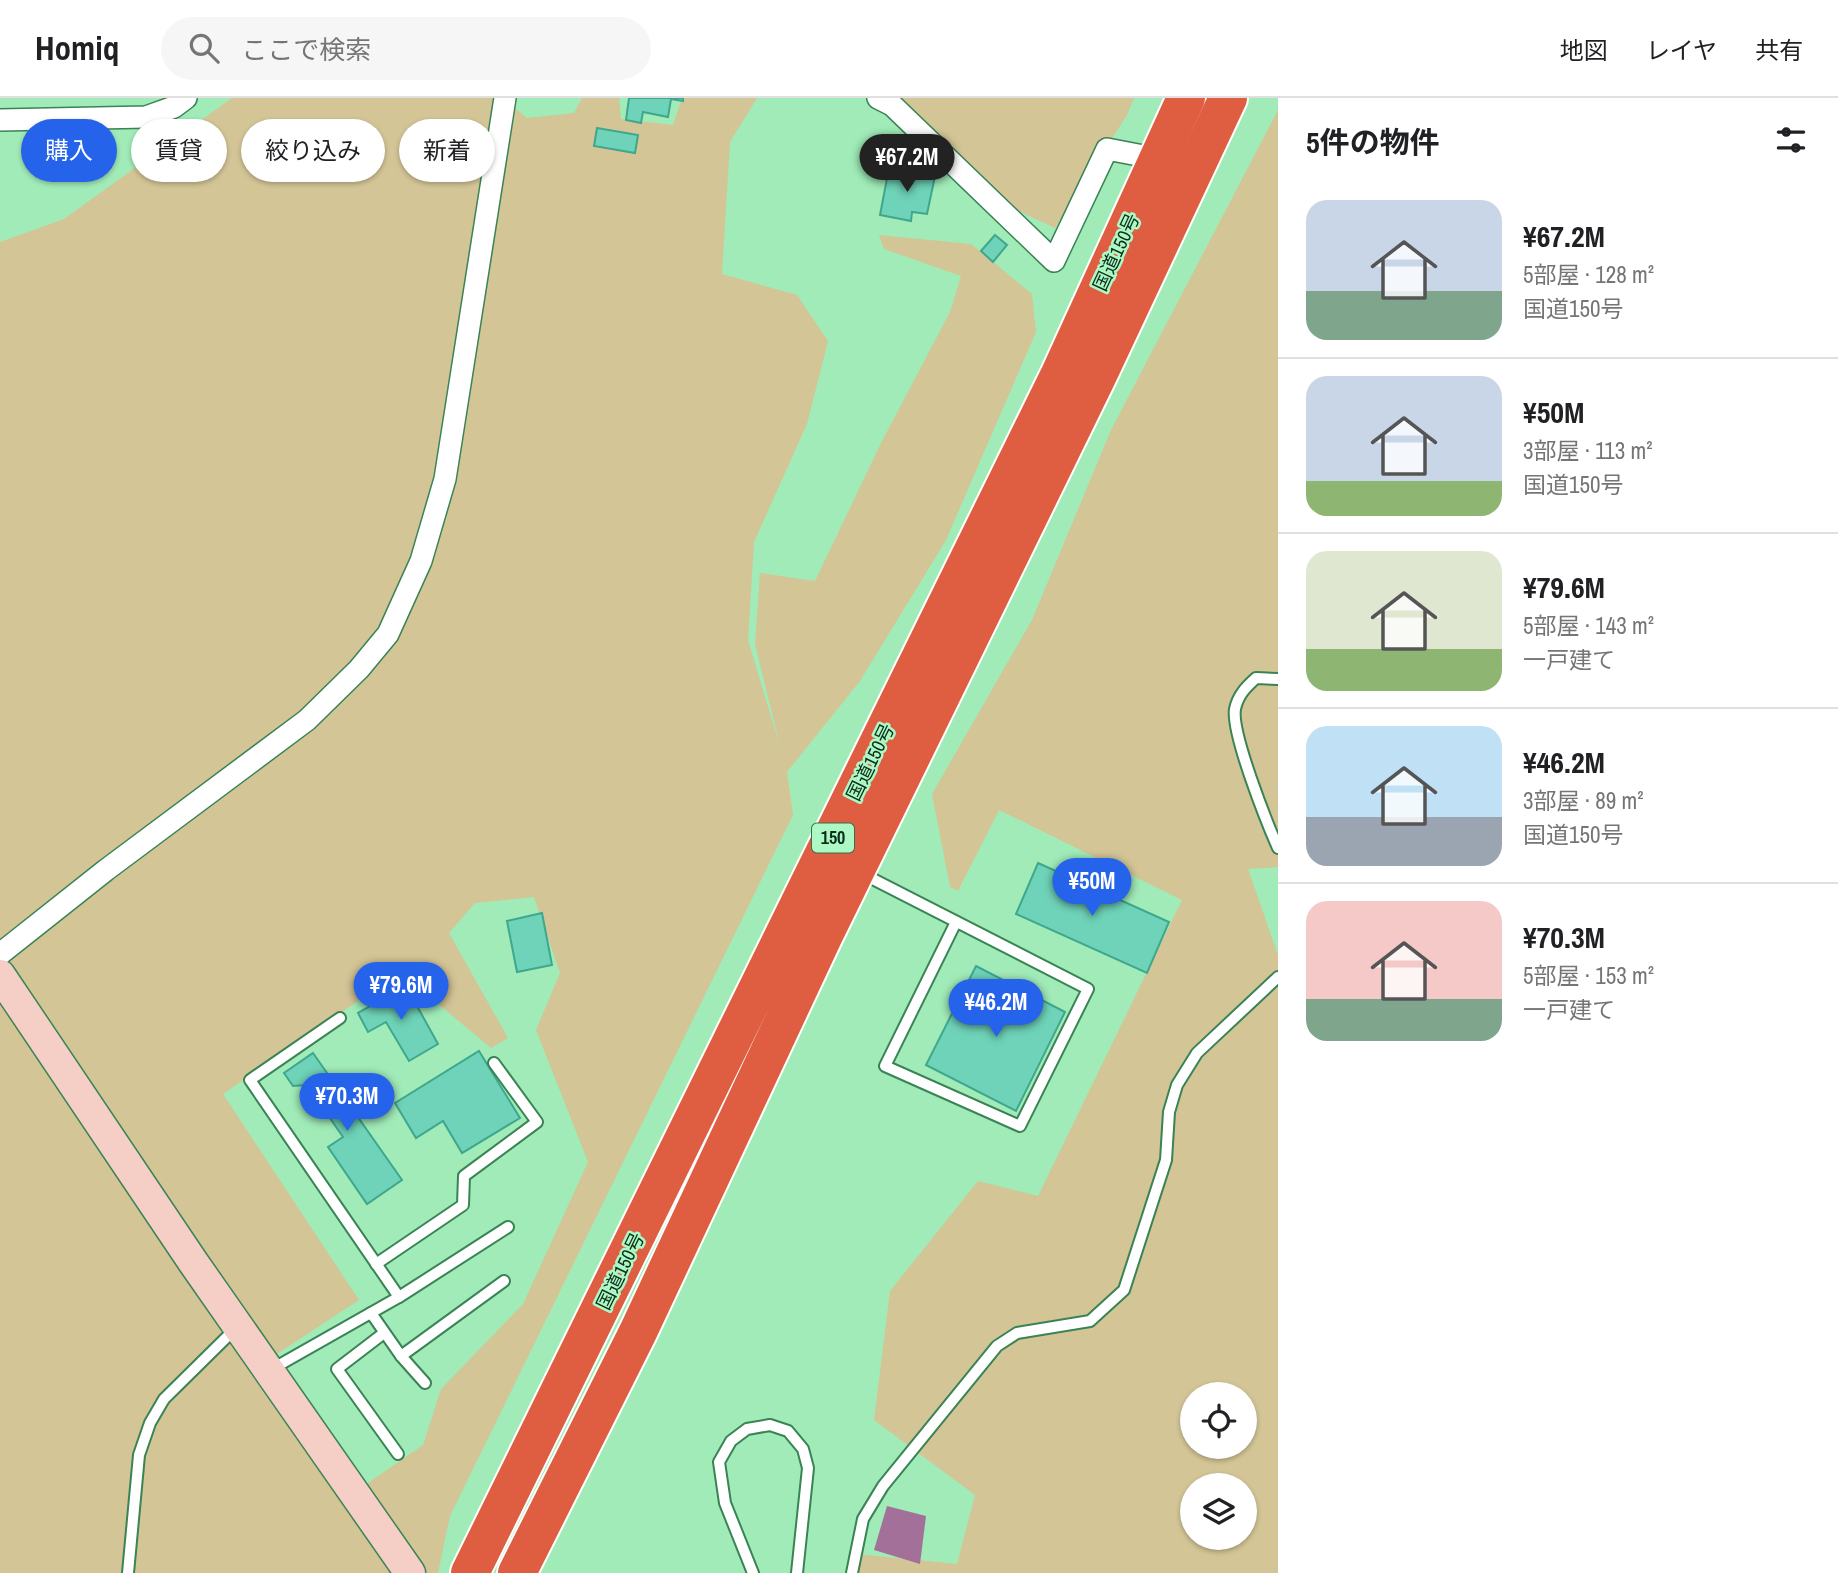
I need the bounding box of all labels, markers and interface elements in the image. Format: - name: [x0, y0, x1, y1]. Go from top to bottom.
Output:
- search box: [161, 17, 651, 80]
- text: Homiq: [35, 26, 119, 70]
- icon: search: [185, 29, 223, 67]
- text: ここで検索: [241, 32, 371, 67]
- text: 地図: [1560, 34, 1608, 66]
- text: レイヤ: [1646, 34, 1717, 66]
- text: 共有: [1755, 34, 1803, 66]
- chip: 購入: [21, 119, 117, 182]
- chip: 賃貸: [131, 119, 227, 182]
- chip: 絞り込み: [241, 119, 385, 182]
- chip: 新着: [399, 119, 495, 182]
- icon: filters: [1772, 121, 1810, 159]
- text: 5件の物件: [1306, 122, 1440, 162]
- pin: ¥67.2M: [850, 134, 964, 194]
- text: ¥67.2M: [876, 141, 938, 172]
- street label: 国道150号: [1087, 209, 1145, 295]
- text: ¥67.2M: [1523, 216, 1605, 256]
- icon: home: [1362, 228, 1446, 312]
- text: 5部屋 · 128 m²: [1523, 259, 1654, 290]
- text: 国道150号: [1523, 293, 1623, 324]
- text: ¥50M: [1523, 392, 1585, 432]
- icon: home: [1362, 404, 1446, 488]
- text: 3部屋 · 113 m²: [1523, 435, 1653, 466]
- text: 国道150号: [1523, 469, 1623, 500]
- text: ¥79.6M: [1523, 567, 1605, 607]
- icon: home: [1362, 579, 1446, 663]
- text: 5部屋 · 143 m²: [1523, 610, 1654, 641]
- text: 一戸建て: [1523, 644, 1615, 675]
- street label: 国道150号: [840, 719, 900, 805]
- text: ¥46.2M: [1523, 742, 1605, 782]
- icon: home: [1362, 754, 1446, 838]
- text: 3部屋 · 89 m²: [1523, 785, 1643, 816]
- text: 国道150号: [1523, 819, 1623, 850]
- road number: 150: [812, 824, 854, 852]
- pin: ¥50M: [1051, 858, 1133, 918]
- text: ¥50M: [1068, 865, 1116, 896]
- text: ¥70.3M: [1523, 917, 1605, 957]
- icon: home: [1362, 929, 1446, 1013]
- text: 5部屋 · 153 m²: [1523, 960, 1654, 991]
- pin: ¥79.6M: [344, 962, 458, 1022]
- text: ¥79.6M: [370, 969, 432, 1000]
- pin: ¥46.2M: [939, 979, 1053, 1039]
- text: ¥46.2M: [965, 986, 1027, 1017]
- text: 一戸建て: [1523, 994, 1615, 1025]
- pin: ¥70.3M: [290, 1074, 404, 1133]
- text: ¥70.3M: [316, 1080, 378, 1111]
- street label: 国道150号: [590, 1228, 650, 1314]
- map controls: [1180, 1382, 1257, 1550]
- button: locate: [1180, 1382, 1257, 1459]
- button: layers: [1180, 1473, 1257, 1550]

